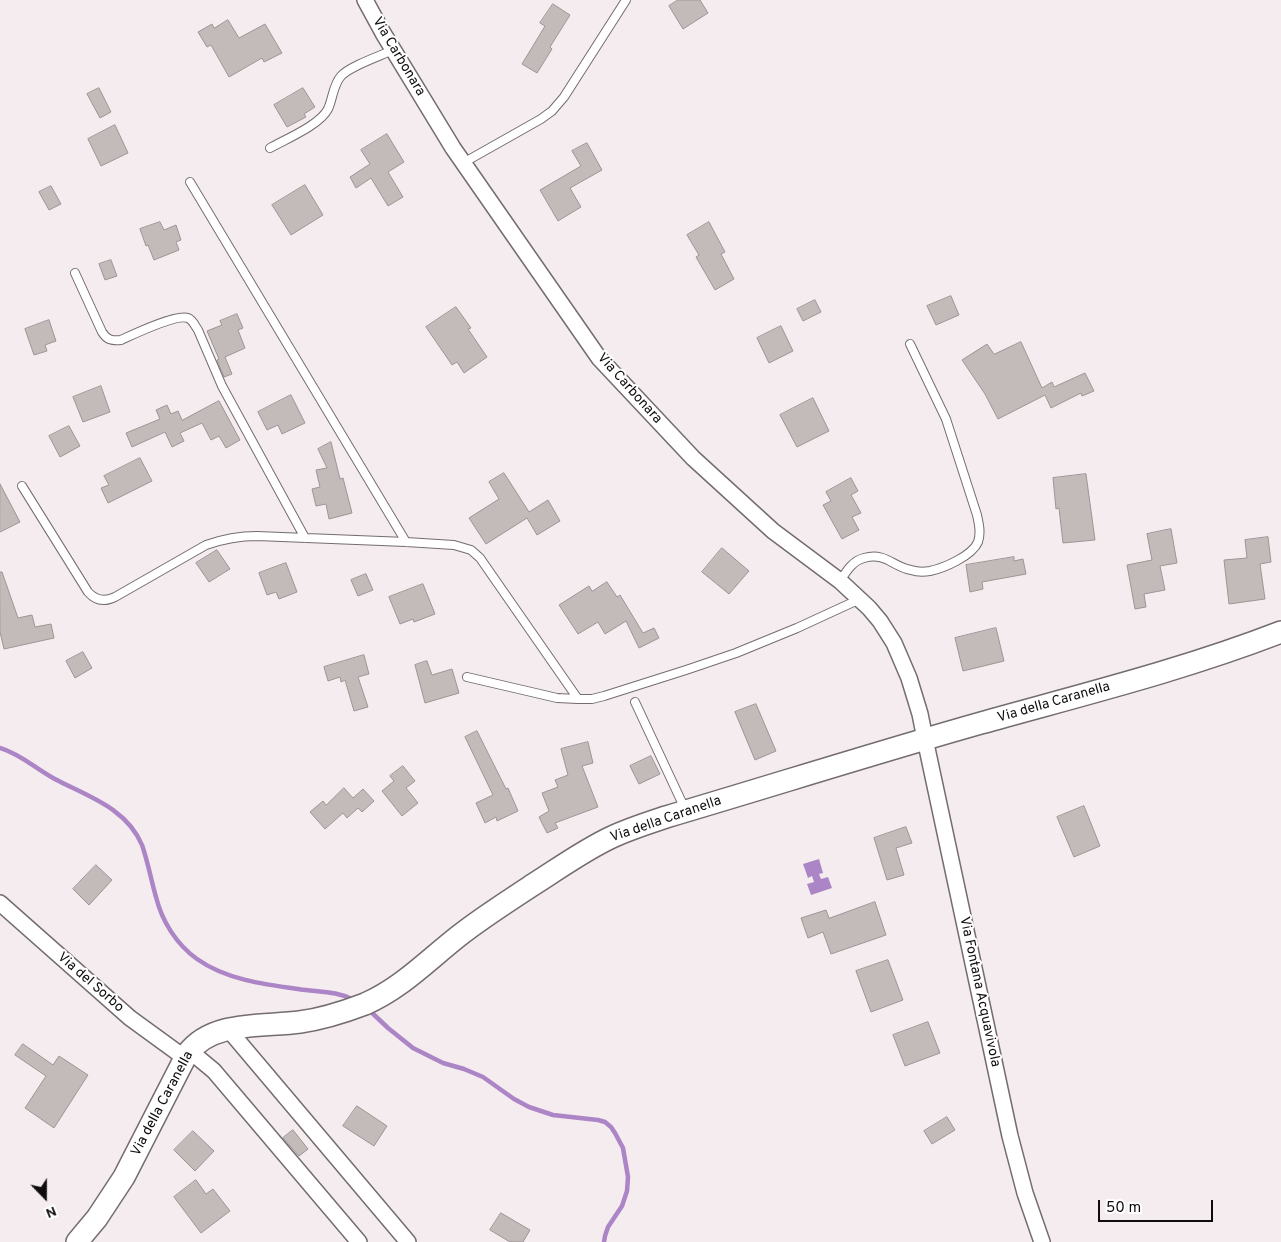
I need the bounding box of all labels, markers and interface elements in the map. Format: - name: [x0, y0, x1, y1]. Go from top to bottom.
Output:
- street label: Via Carbonara: [368, 14, 428, 100]
- street label: Via Carbonara: [593, 350, 665, 428]
- street label: Via della Caranella: [996, 679, 1112, 727]
- street label: Via della Caranella: [608, 793, 724, 847]
- street label: Via Fontana Acquavivola: [955, 915, 1003, 1069]
- street label: Via del Sorbo: [53, 949, 127, 1017]
- street label: Via della Caranella: [128, 1049, 198, 1159]
- north arrow: [20, 1172, 70, 1222]
- scale bar: [1101, 1190, 1216, 1222]
- text: 50 m: [1106, 1199, 1141, 1218]
- text: N: [43, 1202, 59, 1221]

